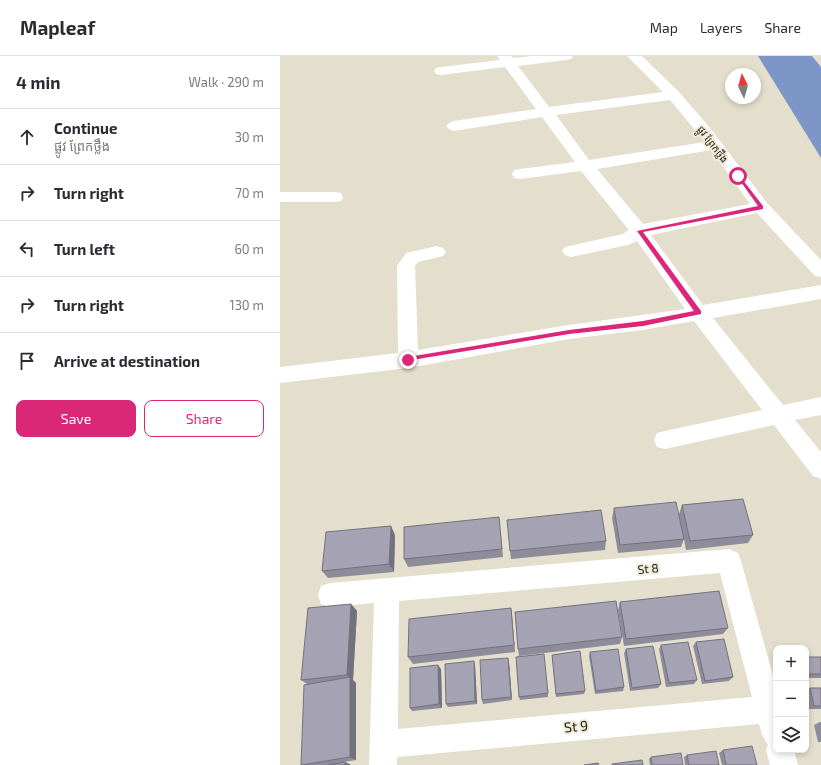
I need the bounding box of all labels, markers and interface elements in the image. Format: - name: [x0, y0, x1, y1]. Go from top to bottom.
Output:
- text: Mapleaf: [20, 16, 95, 39]
- text: Map: [650, 19, 678, 36]
- text: Layers: [700, 19, 742, 36]
- text: Share: [764, 19, 801, 36]
- north arrow: [725, 68, 761, 104]
- text: 4 min: [16, 72, 60, 92]
- text: Walk · 290 m: [189, 74, 264, 90]
- text: Continue: [54, 119, 117, 137]
- street label: ផ្លូវ ព្រែកថ្លឹង: [692, 123, 731, 167]
- icon: ahead: [16, 126, 38, 148]
- text: 30 m: [235, 129, 264, 145]
- text: ផ្លូវ ព្រែកថ្លឹង: [54, 138, 110, 154]
- route start: [729, 167, 747, 185]
- icon: right: [16, 182, 38, 204]
- text: Turn right: [54, 184, 124, 202]
- text: 70 m: [235, 185, 264, 201]
- icon: left: [16, 238, 38, 260]
- text: Turn left: [54, 240, 115, 258]
- text: 60 m: [234, 241, 264, 257]
- icon: right: [16, 294, 38, 316]
- text: Turn right: [54, 296, 124, 314]
- text: 130 m: [229, 297, 264, 313]
- icon: arrive: [16, 350, 38, 372]
- route end: [399, 351, 417, 369]
- text: Arrive at destination: [54, 352, 200, 370]
- button: Save: [16, 400, 136, 437]
- button: Share: [144, 400, 264, 437]
- street label: St 8: [637, 560, 659, 576]
- map controls: [773, 645, 809, 753]
- button: +: [773, 645, 809, 681]
- button: −: [773, 681, 809, 717]
- street label: St 9: [563, 716, 589, 736]
- button: layers: [773, 717, 809, 753]

